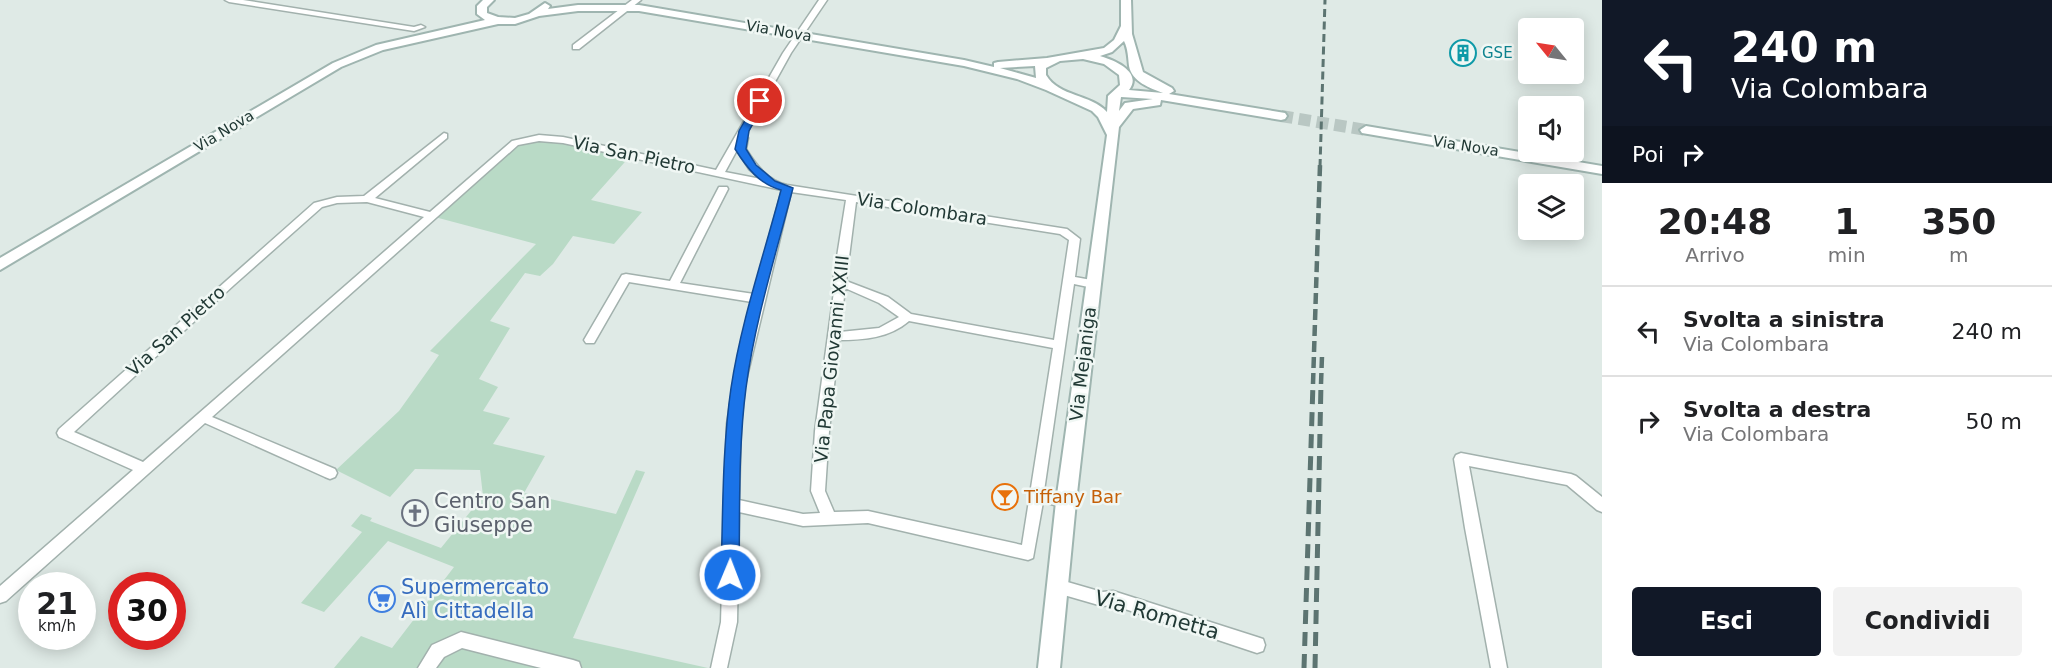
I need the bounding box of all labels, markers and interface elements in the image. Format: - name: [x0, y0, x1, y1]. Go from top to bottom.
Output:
- street label: Via Nova: [745, 16, 813, 46]
- north arrow: [1518, 18, 1584, 84]
- map controls: [1518, 18, 1584, 240]
- text: 240 m: [1731, 23, 1877, 72]
- icon: left: [1632, 24, 1710, 102]
- building icon: GSE: [1448, 38, 1478, 68]
- place label: GSE: [1482, 44, 1513, 62]
- text: Via Colombara: [1731, 73, 1929, 104]
- pin: [734, 75, 785, 126]
- icon: arrive: [743, 84, 776, 117]
- button: sound: [1518, 96, 1584, 162]
- street label: Via Nova: [191, 106, 257, 156]
- street label: Via San Pietro: [571, 131, 697, 178]
- street label: Via Nova: [1432, 132, 1500, 160]
- icon: right: [1676, 138, 1709, 171]
- text: Poi: [1632, 142, 1664, 167]
- button: layers: [1518, 174, 1584, 240]
- street label: Via Colombara: [855, 188, 989, 229]
- text: 20:48: [1658, 201, 1772, 242]
- text: 1: [1834, 201, 1859, 242]
- text: 350: [1921, 201, 1996, 242]
- text: Arrivo: [1685, 243, 1745, 267]
- text: min: [1828, 243, 1866, 267]
- text: m: [1949, 243, 1969, 267]
- street label: Via Papa Giovanni XXIII: [810, 254, 853, 464]
- street label: Via San Pietro: [122, 281, 229, 380]
- street label: Via Mejaniga: [1065, 306, 1100, 422]
- text: Svolta a sinistra: [1683, 307, 1885, 332]
- icon: left: [1632, 315, 1665, 348]
- text: 240 m: [1952, 319, 2022, 344]
- text: Via Colombara: [1683, 332, 1829, 356]
- text: Svolta a destra: [1683, 397, 1871, 422]
- icon: right: [1632, 405, 1665, 438]
- text: 50 m: [1966, 409, 2022, 434]
- text: Via Colombara: [1683, 422, 1829, 446]
- bar icon: Tiffany Bar: [990, 482, 1020, 512]
- place label: Tiffany Bar: [1023, 486, 1122, 507]
- place label: Centro San Giuseppe: [434, 489, 550, 537]
- church icon: Centro San Giuseppe: [400, 498, 430, 528]
- position arrow: [698, 543, 762, 607]
- speed limit sign: 30: [108, 572, 186, 650]
- place label: Supermercato Alì Cittadella: [401, 575, 549, 623]
- supermarket icon: Supermercato Alì Cittadella: [367, 584, 397, 614]
- text: 21: [36, 586, 78, 621]
- street label: Via Rometta: [1092, 586, 1222, 644]
- button: Esci: [1632, 587, 1821, 656]
- button: Condividi: [1833, 587, 2022, 656]
- text: km/h: [38, 617, 76, 635]

